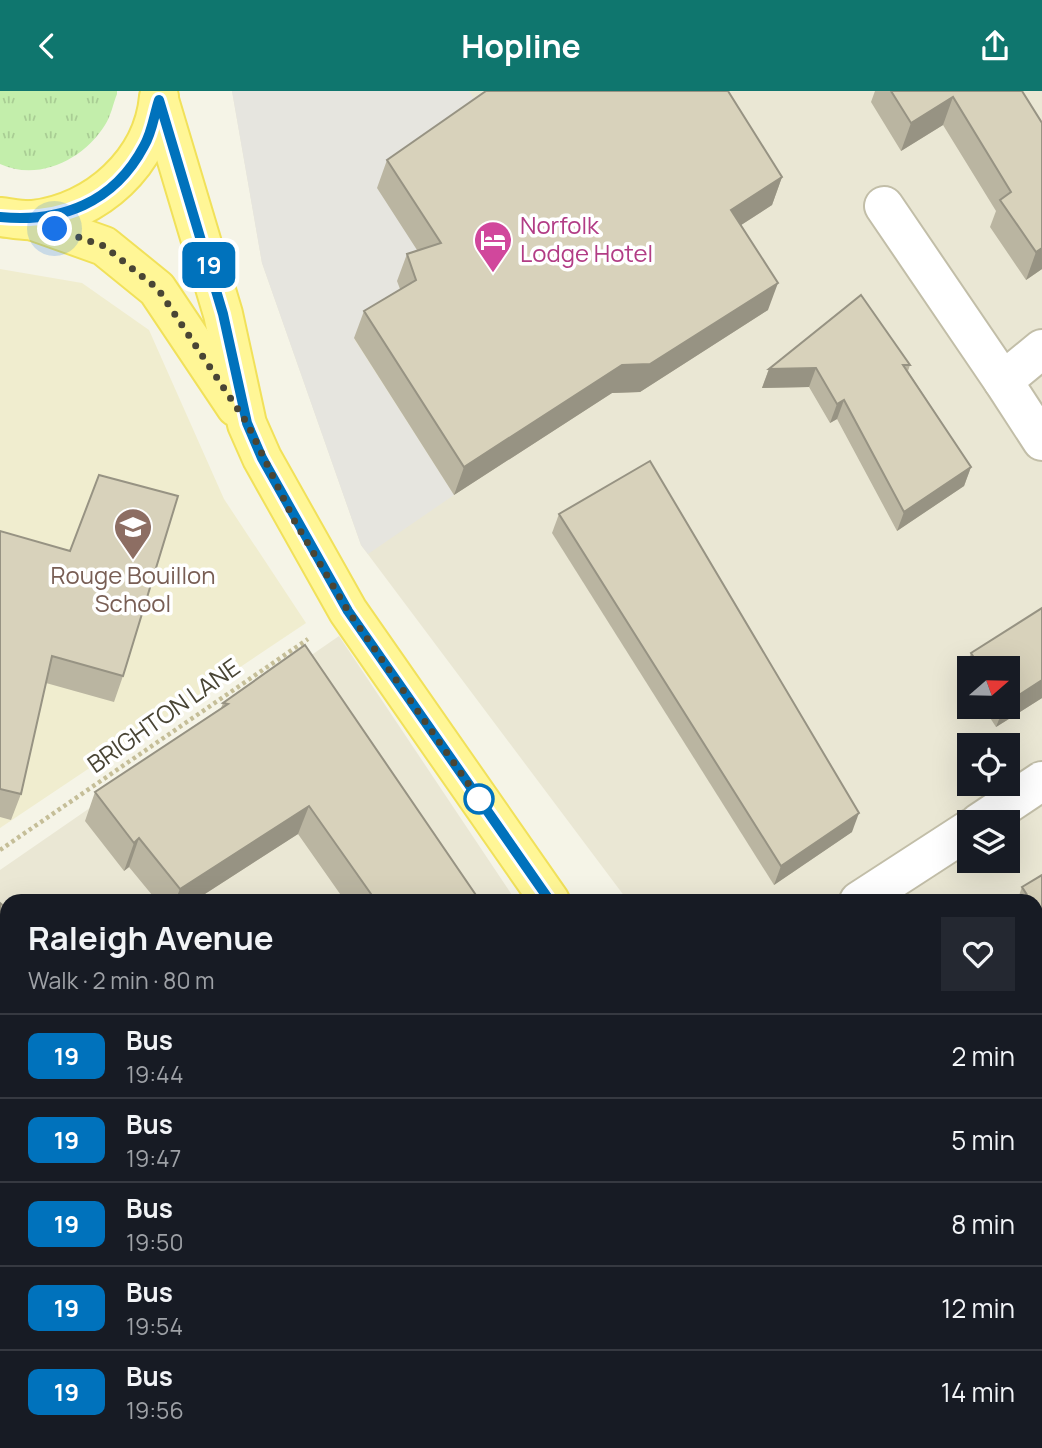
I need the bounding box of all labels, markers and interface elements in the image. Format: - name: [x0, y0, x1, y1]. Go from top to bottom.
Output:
- text: Hopline: [461, 24, 581, 68]
- icon: back: [28, 27, 66, 65]
- icon: share: [976, 27, 1014, 65]
- place label: Norfolk Lodge Hotel: [520, 208, 653, 269]
- your location: [37, 211, 72, 246]
- hotel icon: Norfolk Lodge Hotel: [472, 219, 514, 274]
- line badge: 19: [178, 242, 241, 288]
- text: 19: [196, 248, 222, 281]
- school or university icon: Rouge Bouillon School: [112, 506, 154, 561]
- place label: Rouge Bouillon School: [50, 558, 216, 619]
- street label: BRIGHTON LANE: [80, 650, 246, 780]
- north arrow: [957, 656, 1020, 719]
- map controls: [957, 656, 1020, 873]
- button: locate: [957, 733, 1020, 796]
- unlabelled marker: [464, 784, 494, 814]
- button: layers: [957, 810, 1020, 873]
- text: Raleigh Avenue: [28, 915, 274, 960]
- button: heart: [941, 917, 1015, 991]
- text: Walk · 2 min · 80 m: [28, 964, 215, 996]
- text: Bus: [126, 1022, 173, 1058]
- text: 2 min: [951, 1038, 1015, 1074]
- text: 19: [54, 1039, 79, 1072]
- text: 19:44: [126, 1058, 183, 1090]
- text: Bus: [126, 1106, 173, 1142]
- text: 5 min: [951, 1122, 1015, 1158]
- text: 19: [54, 1123, 79, 1156]
- text: 19:47: [126, 1142, 181, 1174]
- text: Bus: [126, 1190, 173, 1226]
- text: 8 min: [951, 1206, 1015, 1242]
- text: 19: [54, 1207, 79, 1240]
- text: 19:50: [126, 1226, 183, 1258]
- text: Bus: [126, 1274, 173, 1310]
- text: 12 min: [941, 1290, 1015, 1326]
- text: 19: [54, 1291, 79, 1324]
- text: 19:54: [126, 1310, 183, 1342]
- text: Bus: [126, 1358, 173, 1394]
- text: 14 min: [941, 1374, 1015, 1410]
- text: 19: [54, 1375, 79, 1408]
- text: 19:56: [126, 1394, 184, 1426]

